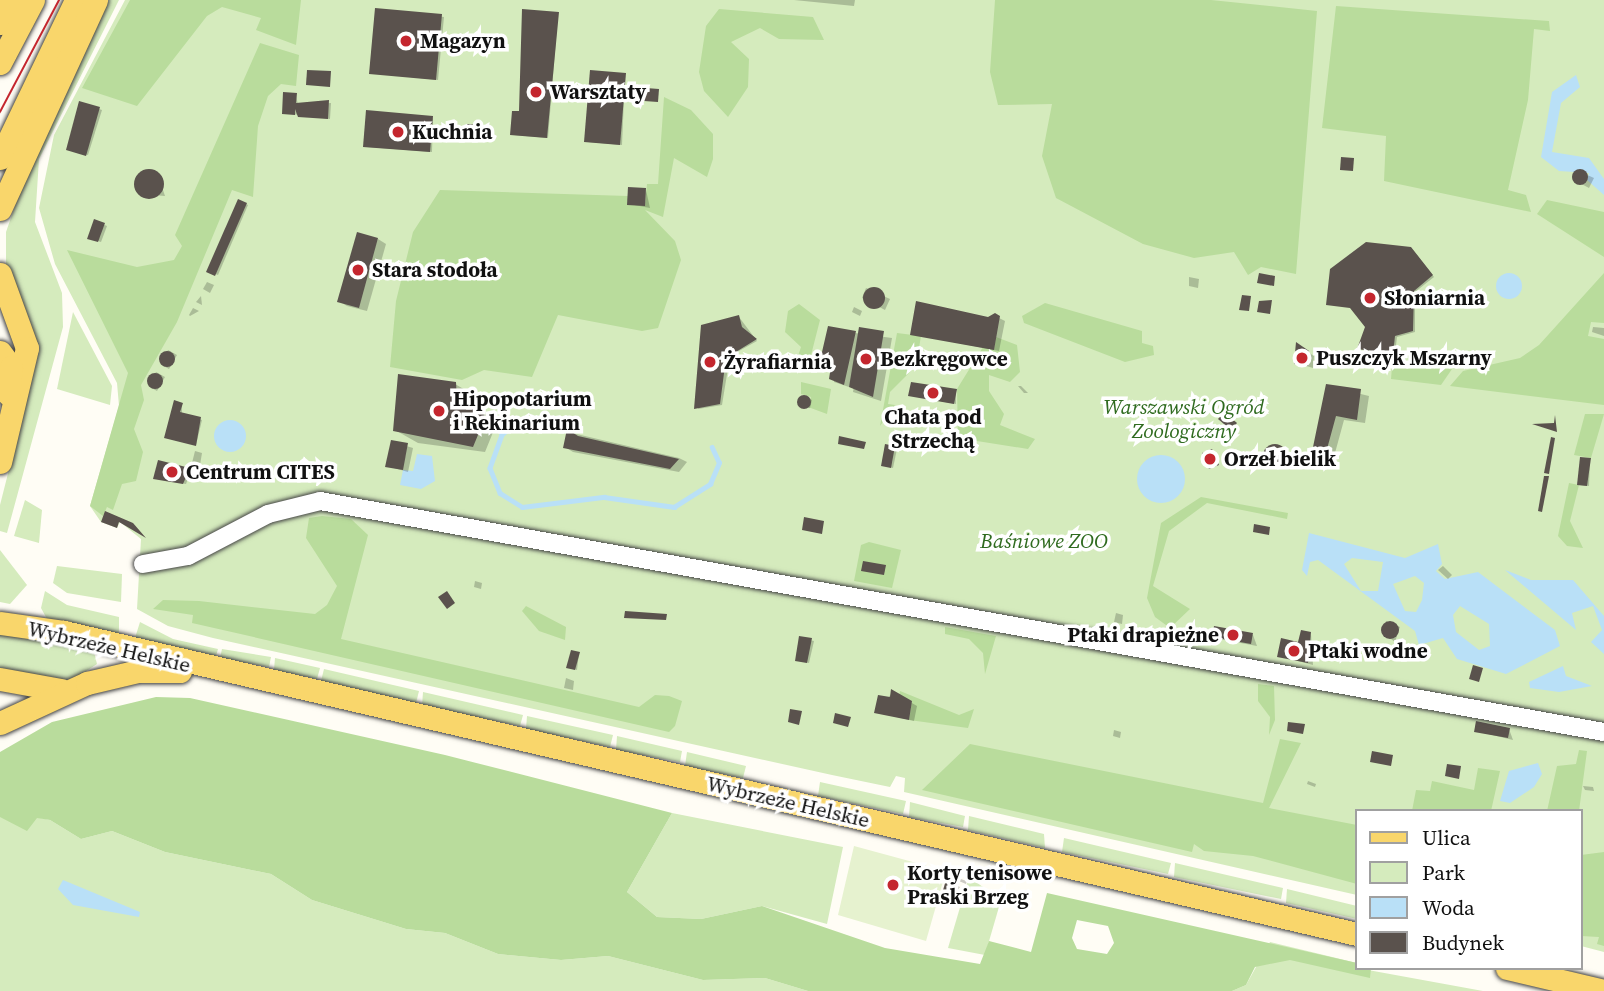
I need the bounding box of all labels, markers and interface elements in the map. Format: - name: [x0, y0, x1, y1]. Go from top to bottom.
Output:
- place label: Magazyn: [420, 28, 506, 54]
- marker: Magazyn: [398, 33, 414, 49]
- place label: Warsztaty: [550, 79, 646, 105]
- marker: Warsztaty: [528, 84, 544, 100]
- place label: Kuchnia: [412, 119, 493, 145]
- marker: Kuchnia: [390, 124, 406, 140]
- place label: Stara stodoła: [372, 257, 498, 283]
- marker: Stara stodoła: [350, 262, 366, 278]
- place label: Słoniarnia: [1384, 285, 1485, 311]
- marker: Słoniarnia: [1362, 290, 1378, 306]
- place label: Puszczyk Mszarny: [1316, 345, 1492, 371]
- place label: Bezkręgowce: [880, 346, 1008, 372]
- place label: Żyrafiarnia: [724, 349, 832, 375]
- marker: Puszczyk Mszarny: [1294, 350, 1310, 366]
- marker: Bezkręgowce: [858, 351, 874, 367]
- marker: Żyrafiarnia: [702, 354, 718, 370]
- marker: Chata pod Strzechą: [925, 385, 941, 401]
- place label: Hipopotarium i Rekinarium: [453, 386, 592, 436]
- park label: Warszawski Ogród Zoologiczny: [1104, 394, 1264, 444]
- marker: Hipopotarium i Rekinarium: [431, 403, 447, 419]
- place label: Chata pod Strzechą: [884, 404, 982, 454]
- place label: Orzeł bielik: [1224, 446, 1336, 472]
- marker: Orzeł bielik: [1202, 451, 1218, 467]
- place label: Centrum CITES: [186, 459, 335, 485]
- marker: Centrum CITES: [164, 464, 180, 480]
- park label: Baśniowe ZOO: [980, 528, 1108, 554]
- street label: Wybrzeże Helskie: [25, 616, 193, 678]
- place label: Ptaki drapieżne: [1067, 622, 1219, 648]
- marker: Ptaki drapieżne: [1225, 627, 1241, 643]
- place label: Ptaki wodne: [1308, 638, 1428, 664]
- marker: Ptaki wodne: [1286, 643, 1302, 659]
- street label: Wybrzeże Helskie: [704, 771, 872, 833]
- legend: [1356, 809, 1583, 970]
- text: Ulica: [1422, 823, 1471, 852]
- text: Park: [1422, 858, 1465, 887]
- place label: Korty tenisowe Praski Brzeg: [907, 860, 1052, 910]
- marker: Korty tenisowe Praski Brzeg: [885, 877, 901, 893]
- text: Woda: [1422, 893, 1475, 922]
- text: Budynek: [1422, 928, 1504, 957]

